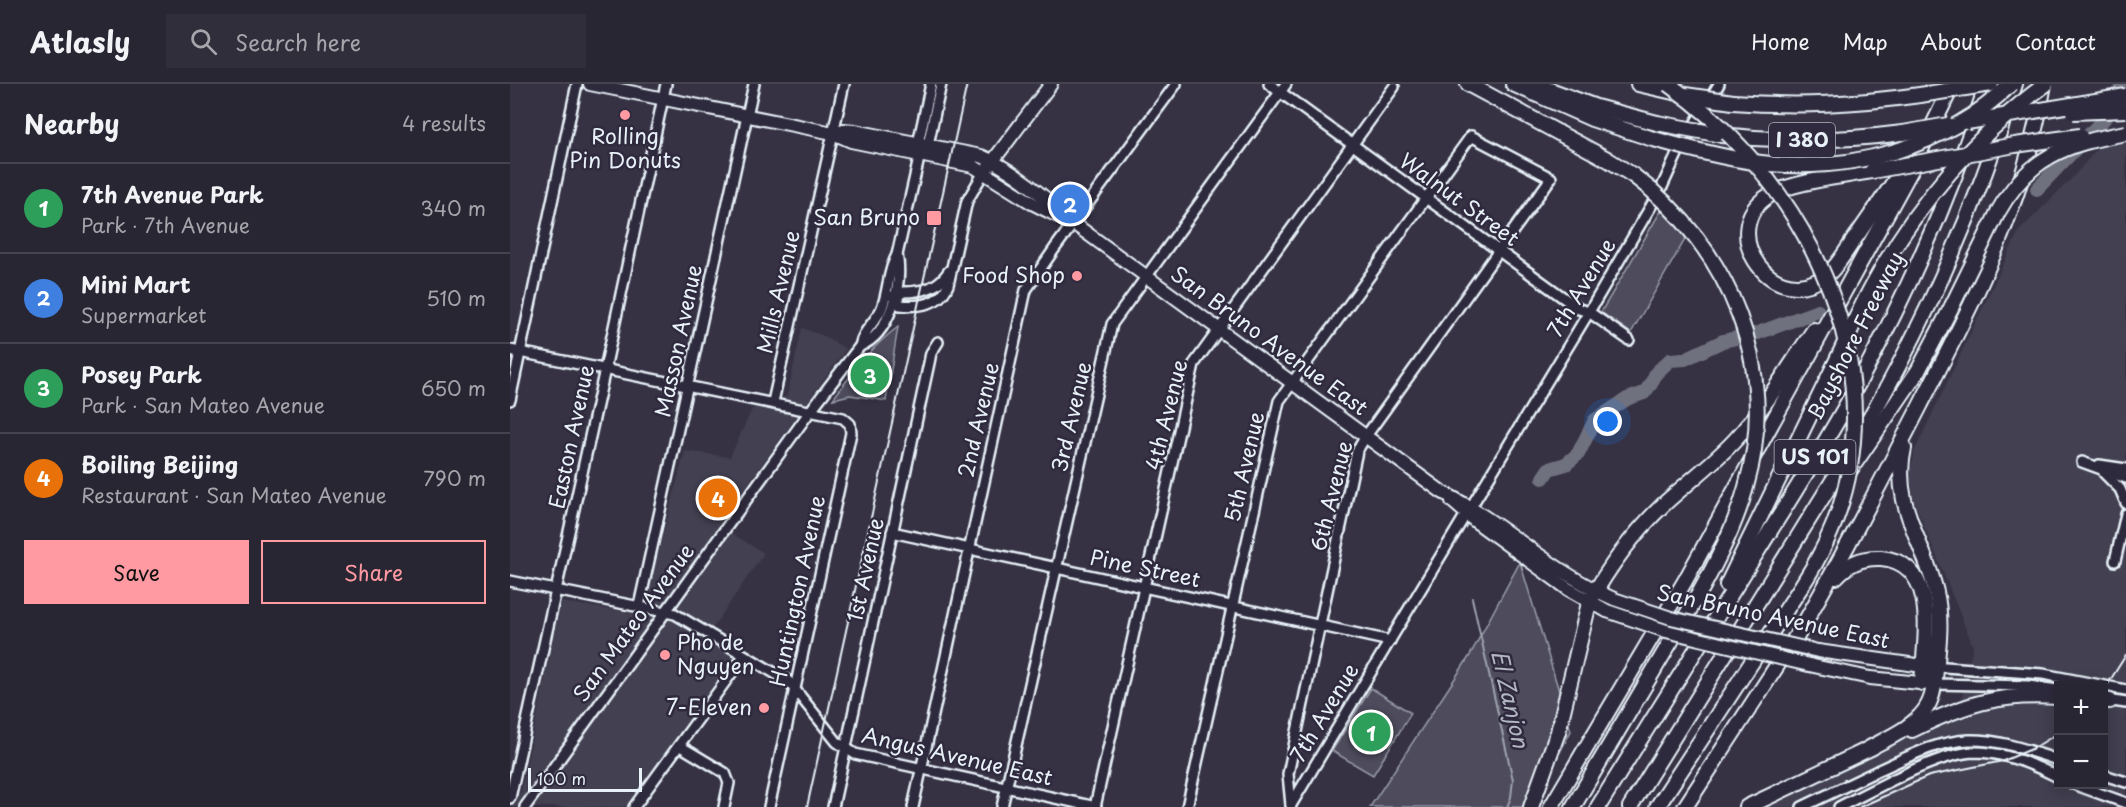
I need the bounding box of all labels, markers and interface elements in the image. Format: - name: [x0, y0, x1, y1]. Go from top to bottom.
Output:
- search box: [166, 14, 586, 68]
- text: Atlasly: [30, 20, 130, 63]
- icon: search: [187, 25, 220, 58]
- text: Search here: [235, 25, 361, 58]
- text: Home: [1751, 25, 1810, 57]
- text: Map: [1843, 25, 1888, 57]
- text: About: [1921, 25, 1982, 57]
- text: Contact: [2015, 25, 2096, 57]
- text: Nearby: [24, 104, 119, 143]
- text: 4 results: [402, 108, 486, 138]
- marker: Rolling Pin Donuts: [618, 108, 632, 122]
- place label: Rolling Pin Donuts: [569, 119, 681, 175]
- road number: I 380: [1769, 123, 1835, 157]
- street label: Walnut Street: [1393, 144, 1527, 253]
- text: 7th Avenue Park: [81, 177, 264, 210]
- pin: 2: [1050, 182, 1090, 226]
- text: 1: [39, 193, 48, 223]
- text: 340 m: [421, 193, 486, 223]
- place label: San Bruno: [813, 200, 920, 232]
- marker: San Bruno: [925, 209, 943, 227]
- text: Park · 7th Avenue: [81, 210, 250, 240]
- street label: Mills Avenue: [747, 227, 807, 356]
- street label: 7th Avenue: [1538, 231, 1623, 343]
- street label: Bayshore Freeway: [1798, 245, 1911, 425]
- street label: San Bruno Avenue East: [1165, 257, 1375, 422]
- place label: Food Shop: [962, 258, 1065, 290]
- street label: Masson Avenue: [645, 261, 709, 420]
- text: Mini Mart: [81, 267, 191, 300]
- marker: Food Shop: [1070, 269, 1084, 283]
- text: 2: [36, 283, 51, 313]
- text: 510 m: [426, 283, 486, 313]
- text: Supermarket: [81, 300, 207, 330]
- pin: 3: [850, 352, 890, 398]
- street label: 4th Avenue: [1136, 356, 1194, 473]
- text: Posey Park: [81, 357, 202, 390]
- street label: 3rd Avenue: [1042, 358, 1098, 475]
- street label: 2nd Avenue: [948, 359, 1006, 480]
- street label: Easton Avenue: [539, 362, 601, 512]
- text: 3: [37, 373, 50, 403]
- text: 650 m: [421, 373, 486, 403]
- text: Park · San Mateo Avenue: [81, 390, 325, 420]
- your location: [1593, 407, 1622, 436]
- street label: 5th Avenue: [1215, 408, 1271, 525]
- street label: 6th Avenue: [1301, 437, 1359, 554]
- road number: US 101: [1774, 440, 1856, 474]
- text: Boiling Beijing: [81, 447, 238, 480]
- text: 4: [37, 463, 50, 493]
- text: 790 m: [423, 463, 486, 493]
- pin: 4: [698, 476, 738, 520]
- text: Restaurant · San Mateo Avenue: [81, 480, 387, 510]
- street label: Huntington Avenue: [760, 492, 832, 689]
- street label: 1st Avenue: [837, 515, 891, 625]
- street label: San Mateo Avenue: [564, 536, 701, 708]
- button: Save: [24, 540, 249, 604]
- button: Share: [261, 540, 486, 604]
- street label: Pine Street: [1087, 540, 1204, 594]
- street label: San Bruno Avenue East: [1654, 575, 1893, 655]
- place label: Pho de Nguyen: [677, 625, 754, 681]
- water label: El Zanjon: [1484, 646, 1539, 753]
- marker: Pho de Nguyen: [658, 648, 672, 662]
- street label: 7th Avenue: [1281, 656, 1366, 768]
- map controls: [2054, 681, 2108, 789]
- button: +: [2054, 681, 2108, 735]
- place label: 7-Eleven: [666, 690, 752, 722]
- marker: 7-Eleven: [757, 701, 771, 715]
- pin: 1: [1352, 710, 1390, 754]
- street label: Angus Avenue East: [859, 718, 1056, 793]
- button: −: [2054, 735, 2108, 789]
- scale bar: [528, 765, 642, 792]
- text: 100 m: [537, 766, 586, 790]

